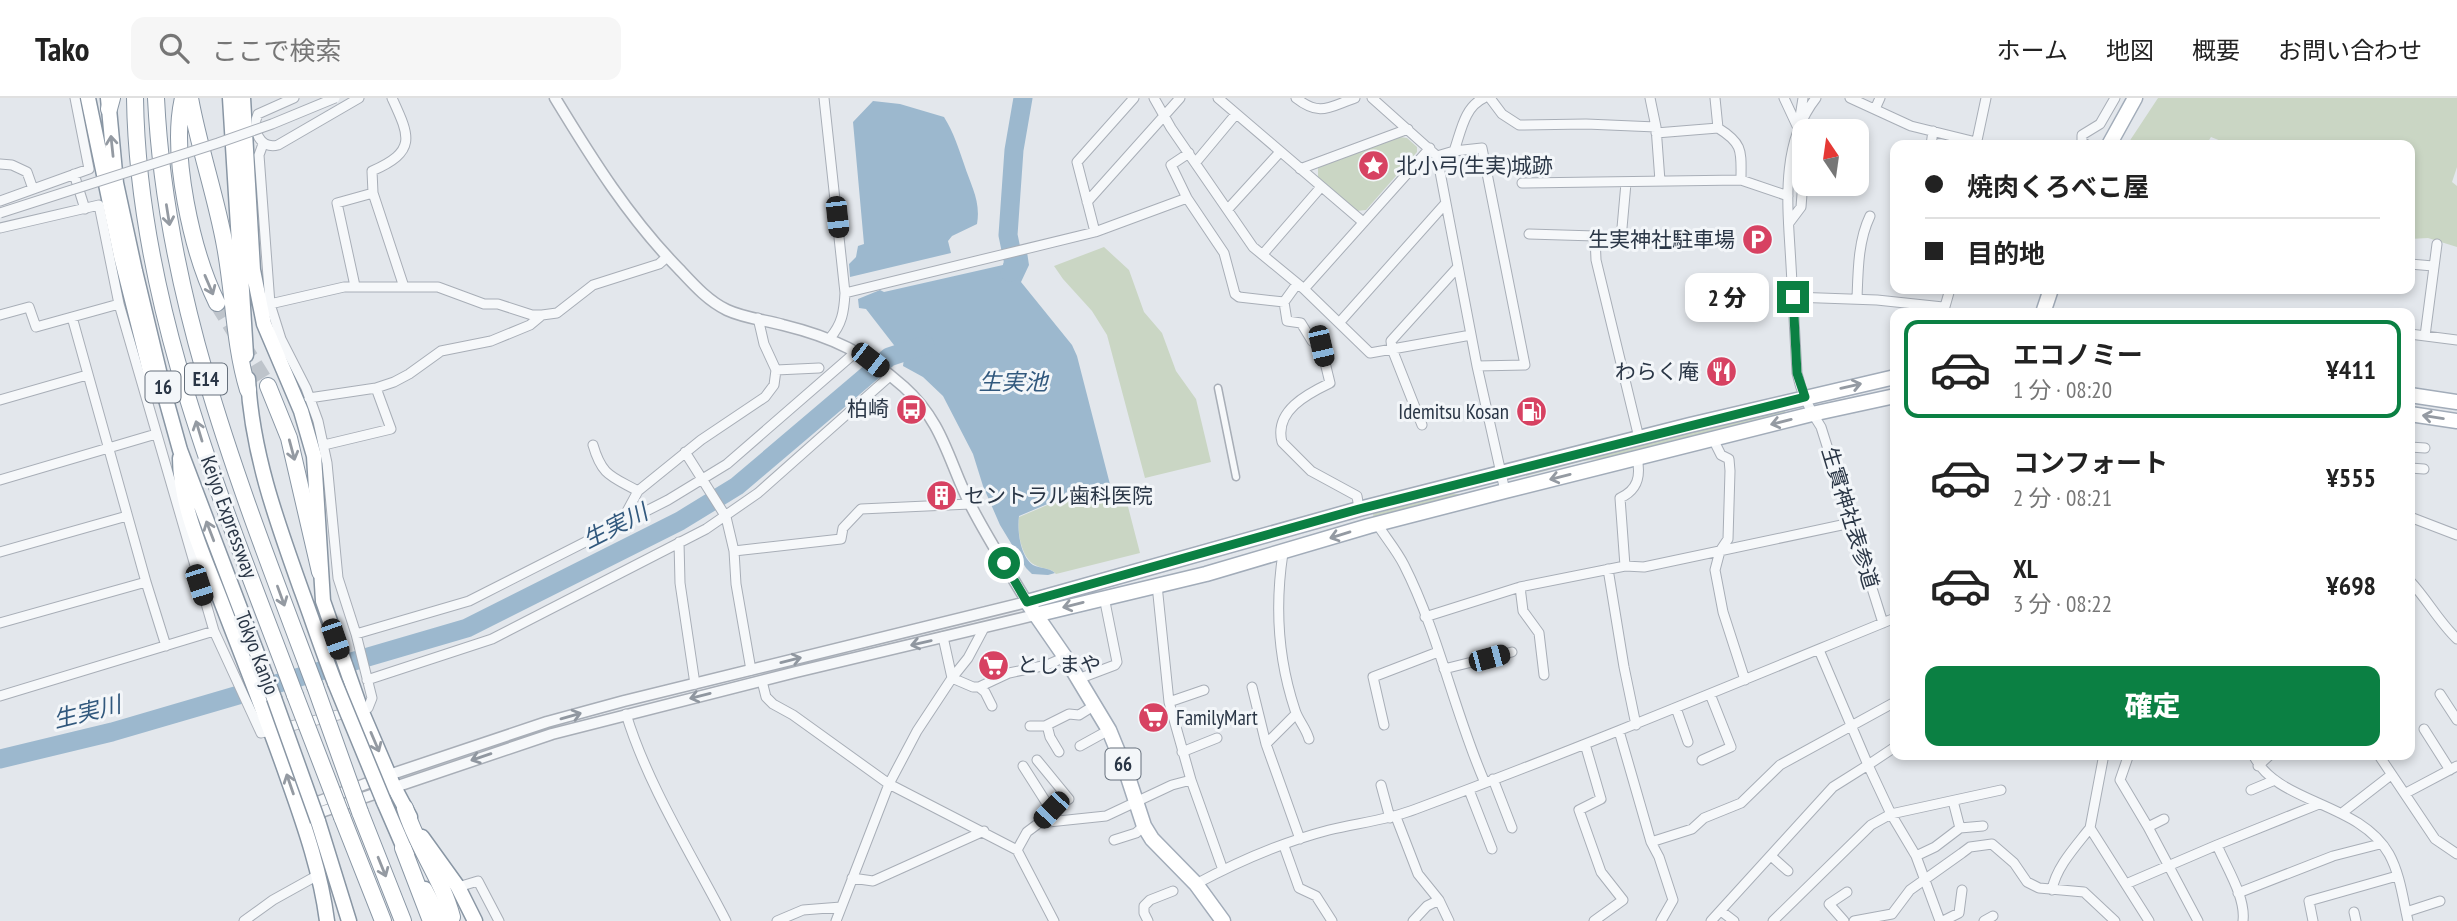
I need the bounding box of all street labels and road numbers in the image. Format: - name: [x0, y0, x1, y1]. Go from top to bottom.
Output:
- road number: E14: [185, 364, 227, 394]
- road number: 16: [146, 372, 180, 402]
- street label: 生實神社表参道: [1816, 444, 1885, 592]
- street label: Keiyo Expressway: [195, 452, 264, 582]
- street label: Tokyo Kanjo: [229, 607, 286, 698]
- road number: 66: [1106, 748, 1140, 779]

